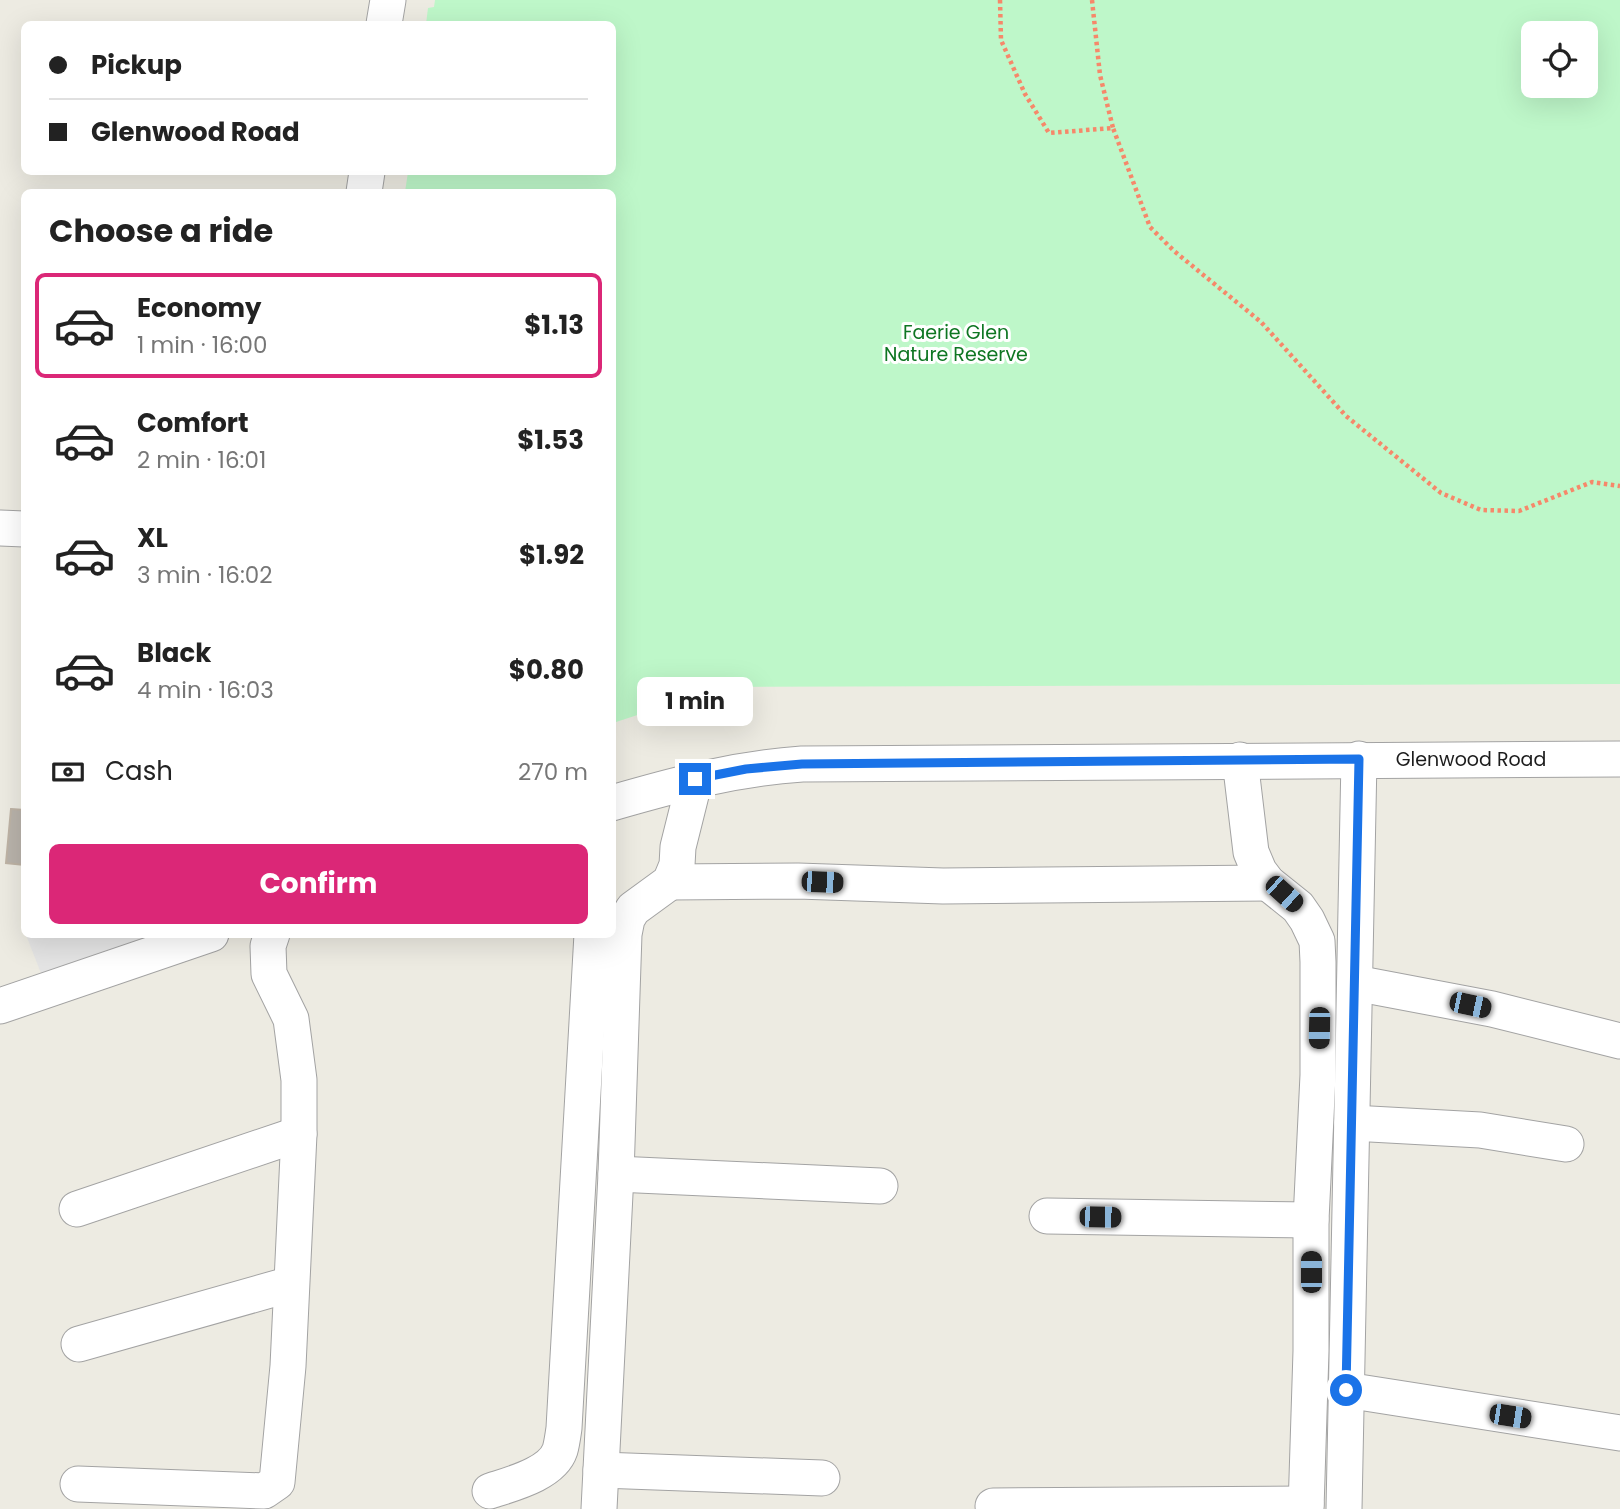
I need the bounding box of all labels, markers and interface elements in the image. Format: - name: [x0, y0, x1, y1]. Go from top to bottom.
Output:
- map controls: [1521, 21, 1598, 98]
- button: locate: [1521, 21, 1598, 98]
- text: Pickup: [91, 47, 182, 83]
- text: Glenwood Road: [91, 114, 300, 150]
- text: Choose a ride: [49, 208, 273, 253]
- text: Economy: [137, 290, 261, 326]
- icon: car: [53, 294, 116, 357]
- text: $1.13: [524, 307, 584, 343]
- park label: Faerie Glen Nature Reserve: [884, 319, 1028, 368]
- text: 1 min · 16:00: [137, 329, 267, 361]
- text: Comfort: [137, 405, 249, 441]
- icon: car: [53, 409, 116, 472]
- text: $1.53: [517, 422, 584, 458]
- text: 2 min · 16:01: [137, 444, 266, 476]
- text: XL: [137, 520, 168, 556]
- icon: car: [53, 524, 116, 587]
- text: $1.92: [519, 537, 584, 573]
- text: 3 min · 16:02: [137, 559, 272, 591]
- text: Black: [137, 635, 211, 671]
- icon: car: [53, 639, 116, 702]
- text: $0.80: [509, 652, 584, 688]
- text: 4 min · 16:03: [137, 674, 274, 706]
- callout: 1 min: [637, 678, 753, 726]
- text: 1 min: [665, 685, 725, 717]
- street label: Glenwood Road: [1396, 746, 1546, 773]
- icon: cash: [49, 753, 87, 791]
- text: Cash: [105, 753, 173, 789]
- text: 270 m: [518, 756, 588, 788]
- route end: [679, 763, 711, 795]
- button: Confirm: [49, 844, 588, 924]
- car: [801, 871, 844, 893]
- car: [1262, 872, 1307, 916]
- car: [1448, 990, 1493, 1020]
- car: [1309, 1007, 1330, 1049]
- car: [1079, 1206, 1122, 1228]
- car: [1301, 1251, 1322, 1293]
- route start: [1330, 1374, 1362, 1406]
- car: [1488, 1402, 1533, 1430]

